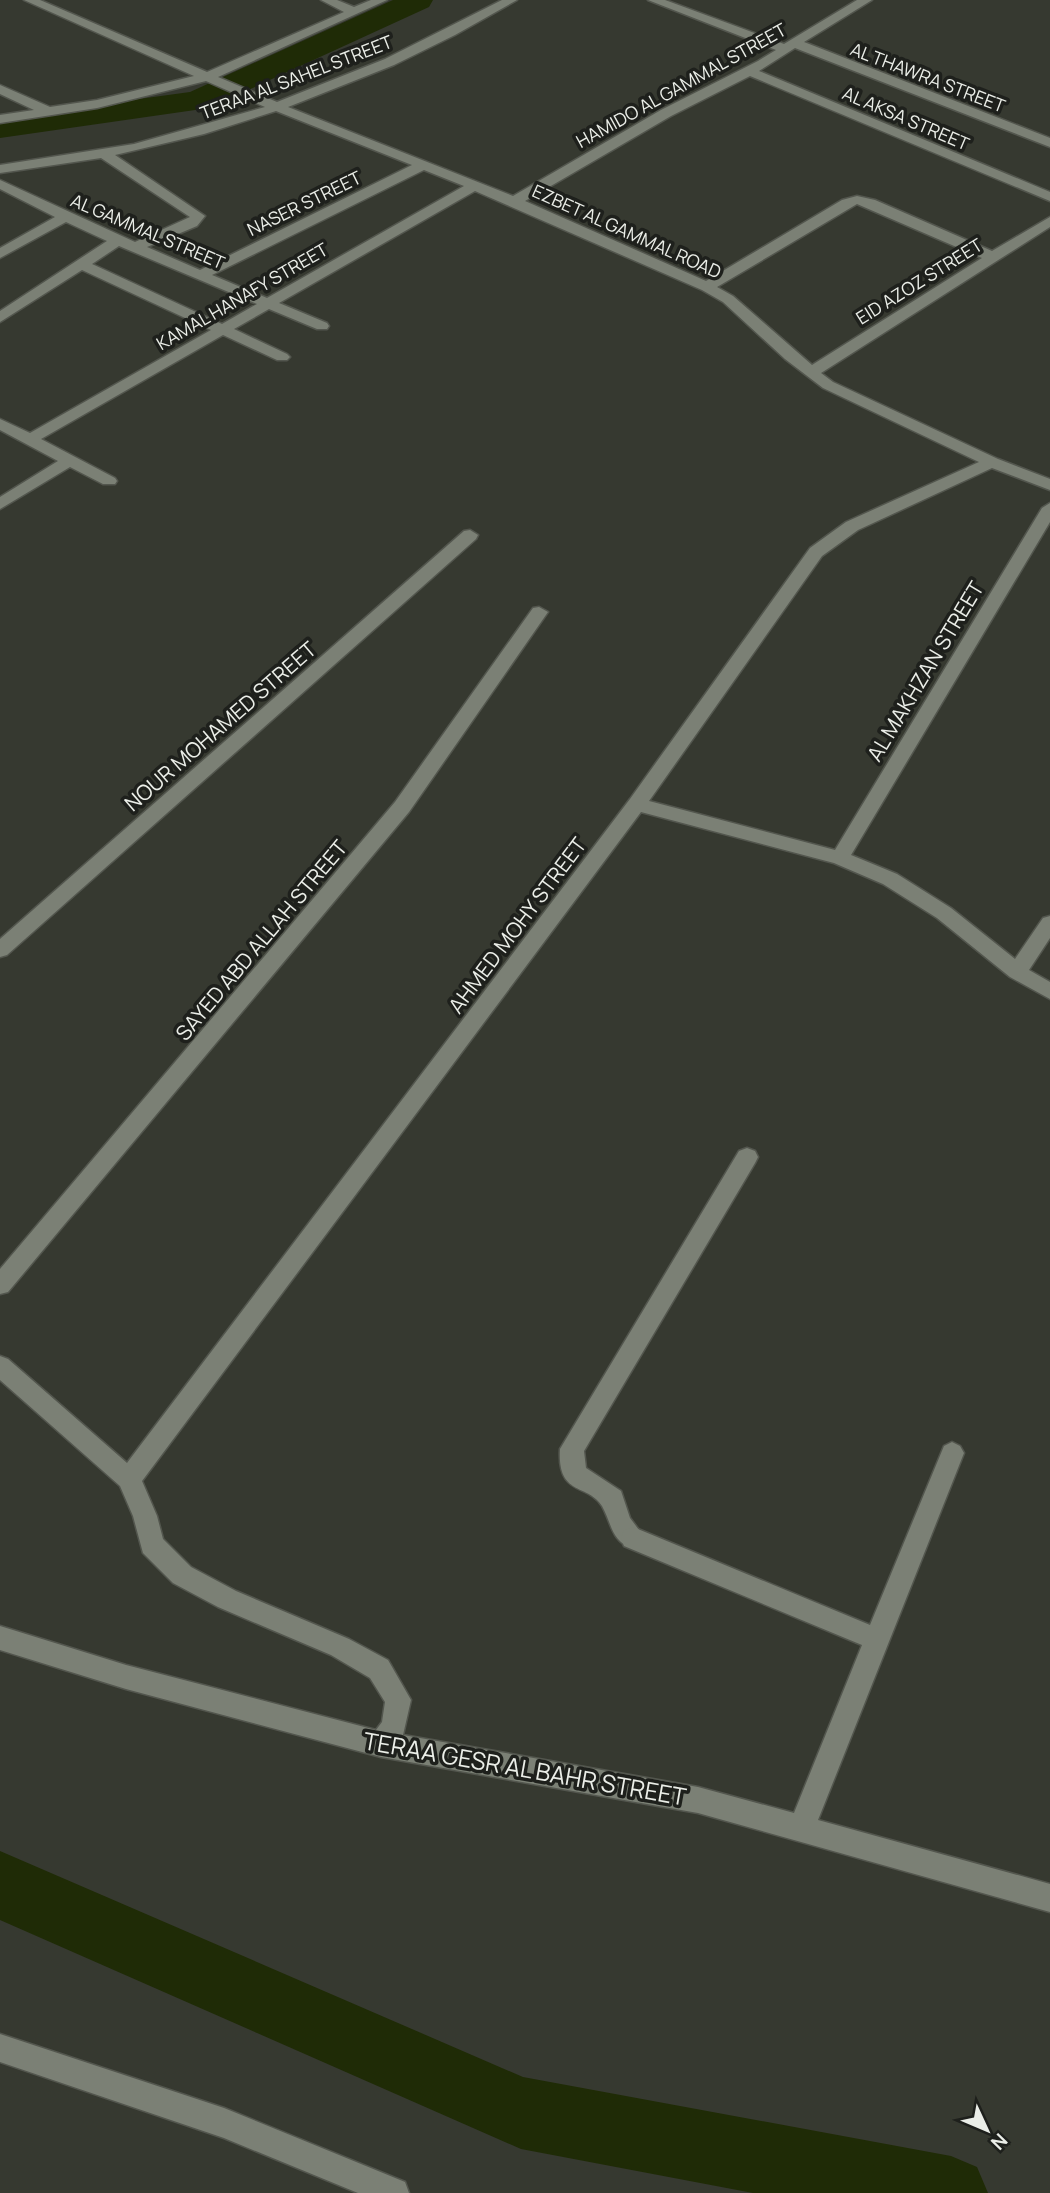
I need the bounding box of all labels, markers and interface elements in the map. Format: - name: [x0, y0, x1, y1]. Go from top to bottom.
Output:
- street label: HAMIDO AL GAMMAL STREET: [572, 17, 791, 153]
- street label: TERAA AL SAHEL STREET: [196, 29, 396, 125]
- street label: AL THAWRA STREET: [847, 36, 1009, 118]
- street label: AL AKSA STREET: [839, 81, 973, 156]
- street label: NASER STREET: [243, 165, 365, 241]
- street label: EZBET AL GAMMAL ROAD: [529, 178, 725, 284]
- street label: AL GAMMAL STREET: [67, 188, 229, 274]
- street label: EID AZOZ STREET: [851, 232, 987, 330]
- street label: KAMAL HANAFY STREET: [152, 237, 332, 355]
- street label: AL MAKHZAN STREET: [860, 576, 990, 766]
- street label: NOUR MOHAMED STREET: [118, 635, 322, 817]
- street label: AHMED MOHY STREET: [442, 831, 593, 1018]
- street label: SAYED ABD ALLAH STREET: [169, 834, 353, 1046]
- street label: TERAA GESR AL BAHR STREET: [361, 1723, 690, 1813]
- north arrow: [952, 2095, 1022, 2165]
- text: N: [985, 2128, 1013, 2156]

